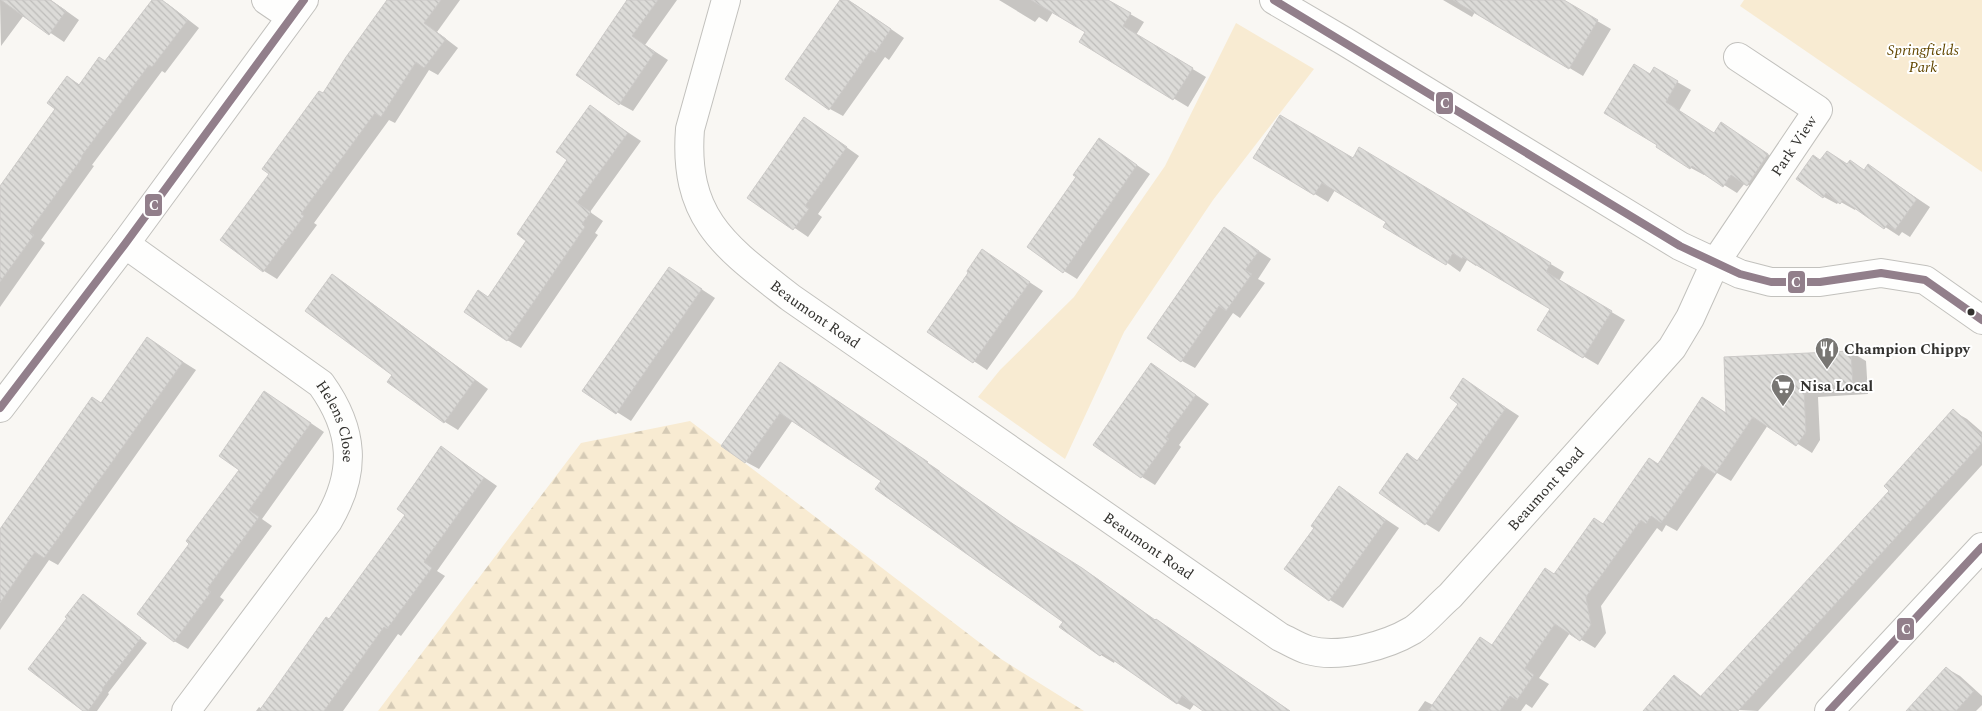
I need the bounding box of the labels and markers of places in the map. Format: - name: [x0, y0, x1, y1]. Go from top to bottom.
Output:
- unlabelled marker: [1966, 307, 1976, 317]
- restaurant icon: Champion Chippy: [1814, 336, 1840, 370]
- place label: Champion Chippy: [1844, 338, 1971, 361]
- supermarket icon: Nisa Local: [1770, 373, 1796, 407]
- place label: Nisa Local: [1800, 375, 1873, 398]

